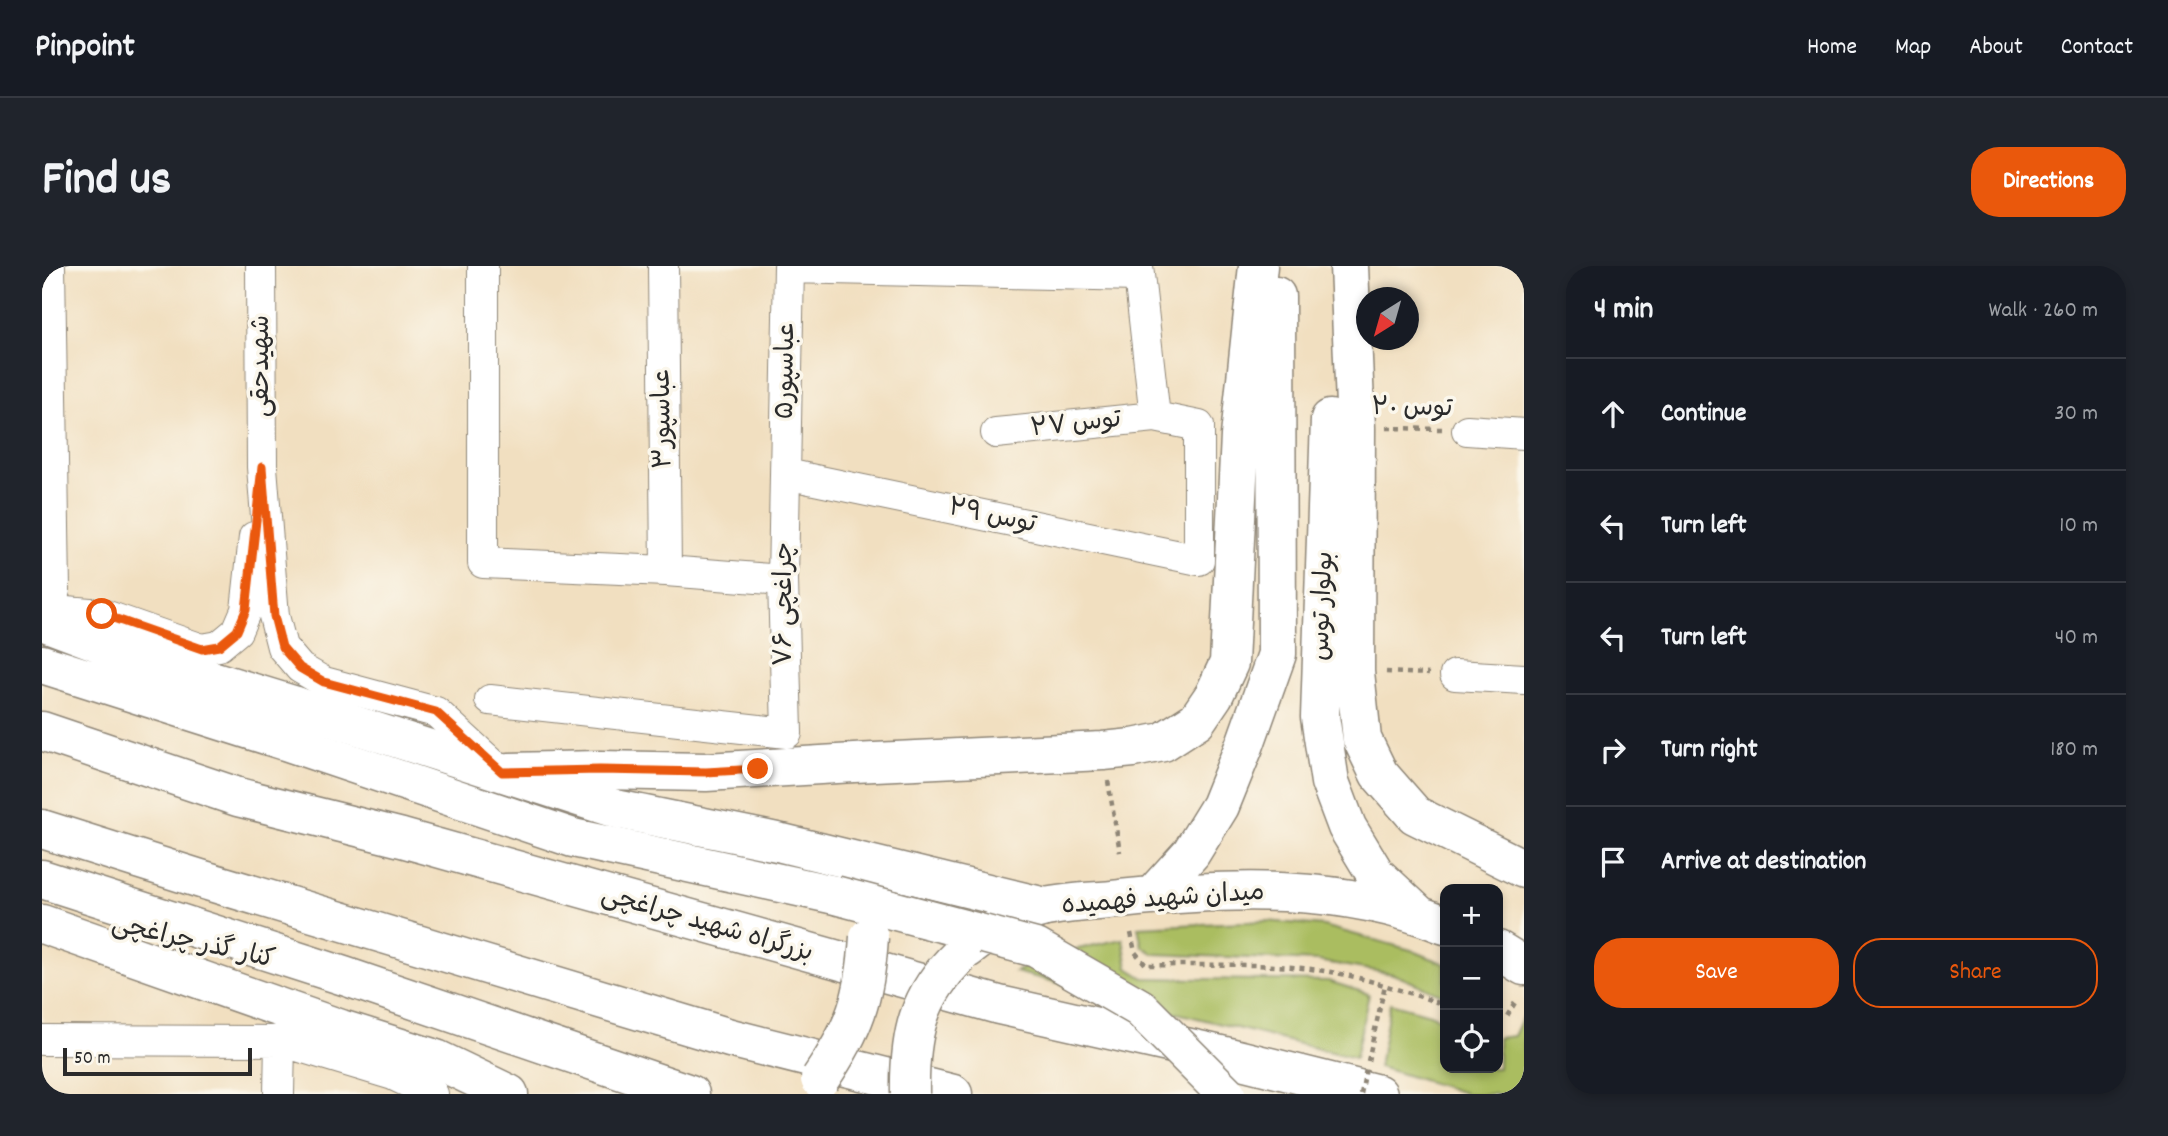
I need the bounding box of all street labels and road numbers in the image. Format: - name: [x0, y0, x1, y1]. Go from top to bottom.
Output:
- street label: شهیدحقی: [244, 315, 281, 417]
- street label: عباسپور۵: [768, 322, 806, 420]
- street label: عباسپور۳: [645, 369, 683, 469]
- street label: توس ۲۰: [1371, 390, 1453, 428]
- street label: توس ۲۷: [1029, 402, 1124, 448]
- street label: توس ۲۹: [945, 490, 1040, 544]
- street label: چراغچی ۷۶: [767, 542, 804, 666]
- street label: بولوار توس: [1304, 551, 1344, 661]
- street label: میدان شهید فهمیده: [1060, 874, 1266, 926]
- street label: بزرگراه شهید چراغچی: [597, 877, 817, 973]
- street label: کنار گذر چراغچی: [108, 906, 278, 980]

